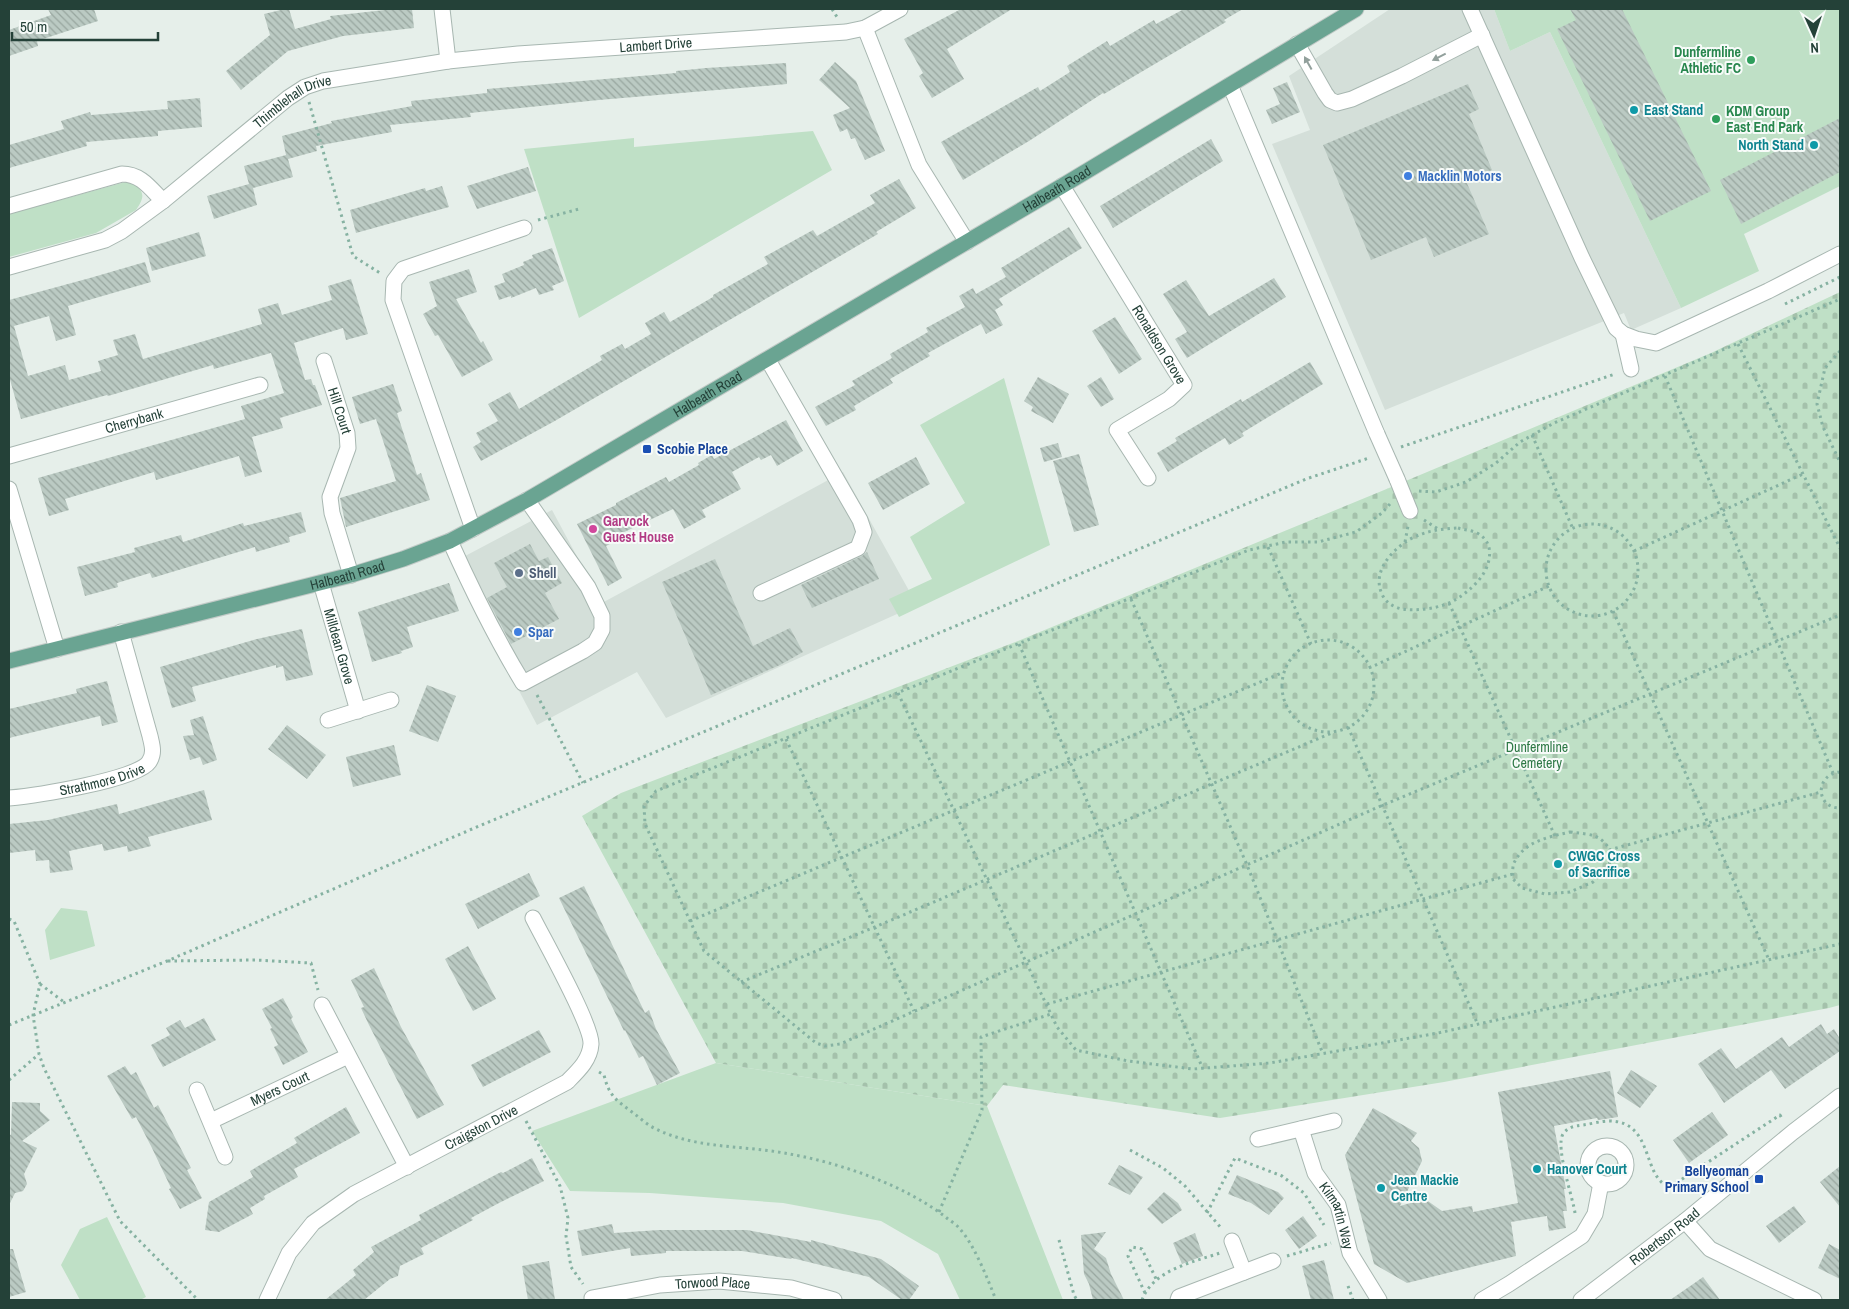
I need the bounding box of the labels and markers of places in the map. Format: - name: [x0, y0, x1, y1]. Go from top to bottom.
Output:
- place label: Dunfermline Athletic FC: [1674, 43, 1741, 77]
- marker: Dunfermline Athletic FC: [1745, 54, 1757, 66]
- place label: East Stand: [1644, 101, 1703, 119]
- place label: KDM Group East End Park: [1726, 102, 1804, 136]
- marker: East Stand: [1628, 104, 1640, 116]
- marker: KDM Group East End Park: [1710, 113, 1722, 125]
- place label: North Stand: [1738, 136, 1804, 154]
- marker: North Stand: [1808, 139, 1820, 151]
- place label: Macklin Motors: [1418, 167, 1502, 185]
- marker: Macklin Motors: [1402, 170, 1414, 182]
- place label: Scobie Place: [657, 440, 728, 458]
- marker: Scobie Place: [641, 443, 653, 455]
- place label: Garvock Guest House: [603, 512, 674, 546]
- marker: Garvock Guest House: [587, 523, 599, 535]
- place label: Shell: [529, 564, 556, 582]
- marker: Shell: [513, 567, 525, 579]
- place label: Spar: [528, 623, 554, 641]
- marker: Spar: [512, 626, 524, 638]
- place label: CWGC Cross of Sacrifice: [1568, 847, 1640, 881]
- marker: CWGC Cross of Sacrifice: [1552, 858, 1564, 870]
- place label: Hanover Court: [1547, 1160, 1627, 1178]
- place label: Bellyeoman Primary School: [1665, 1162, 1749, 1196]
- marker: Hanover Court: [1531, 1163, 1543, 1175]
- place label: Jean Mackie Centre: [1391, 1171, 1459, 1205]
- marker: Bellyeoman Primary School: [1753, 1173, 1765, 1185]
- marker: Jean Mackie Centre: [1375, 1182, 1387, 1194]

